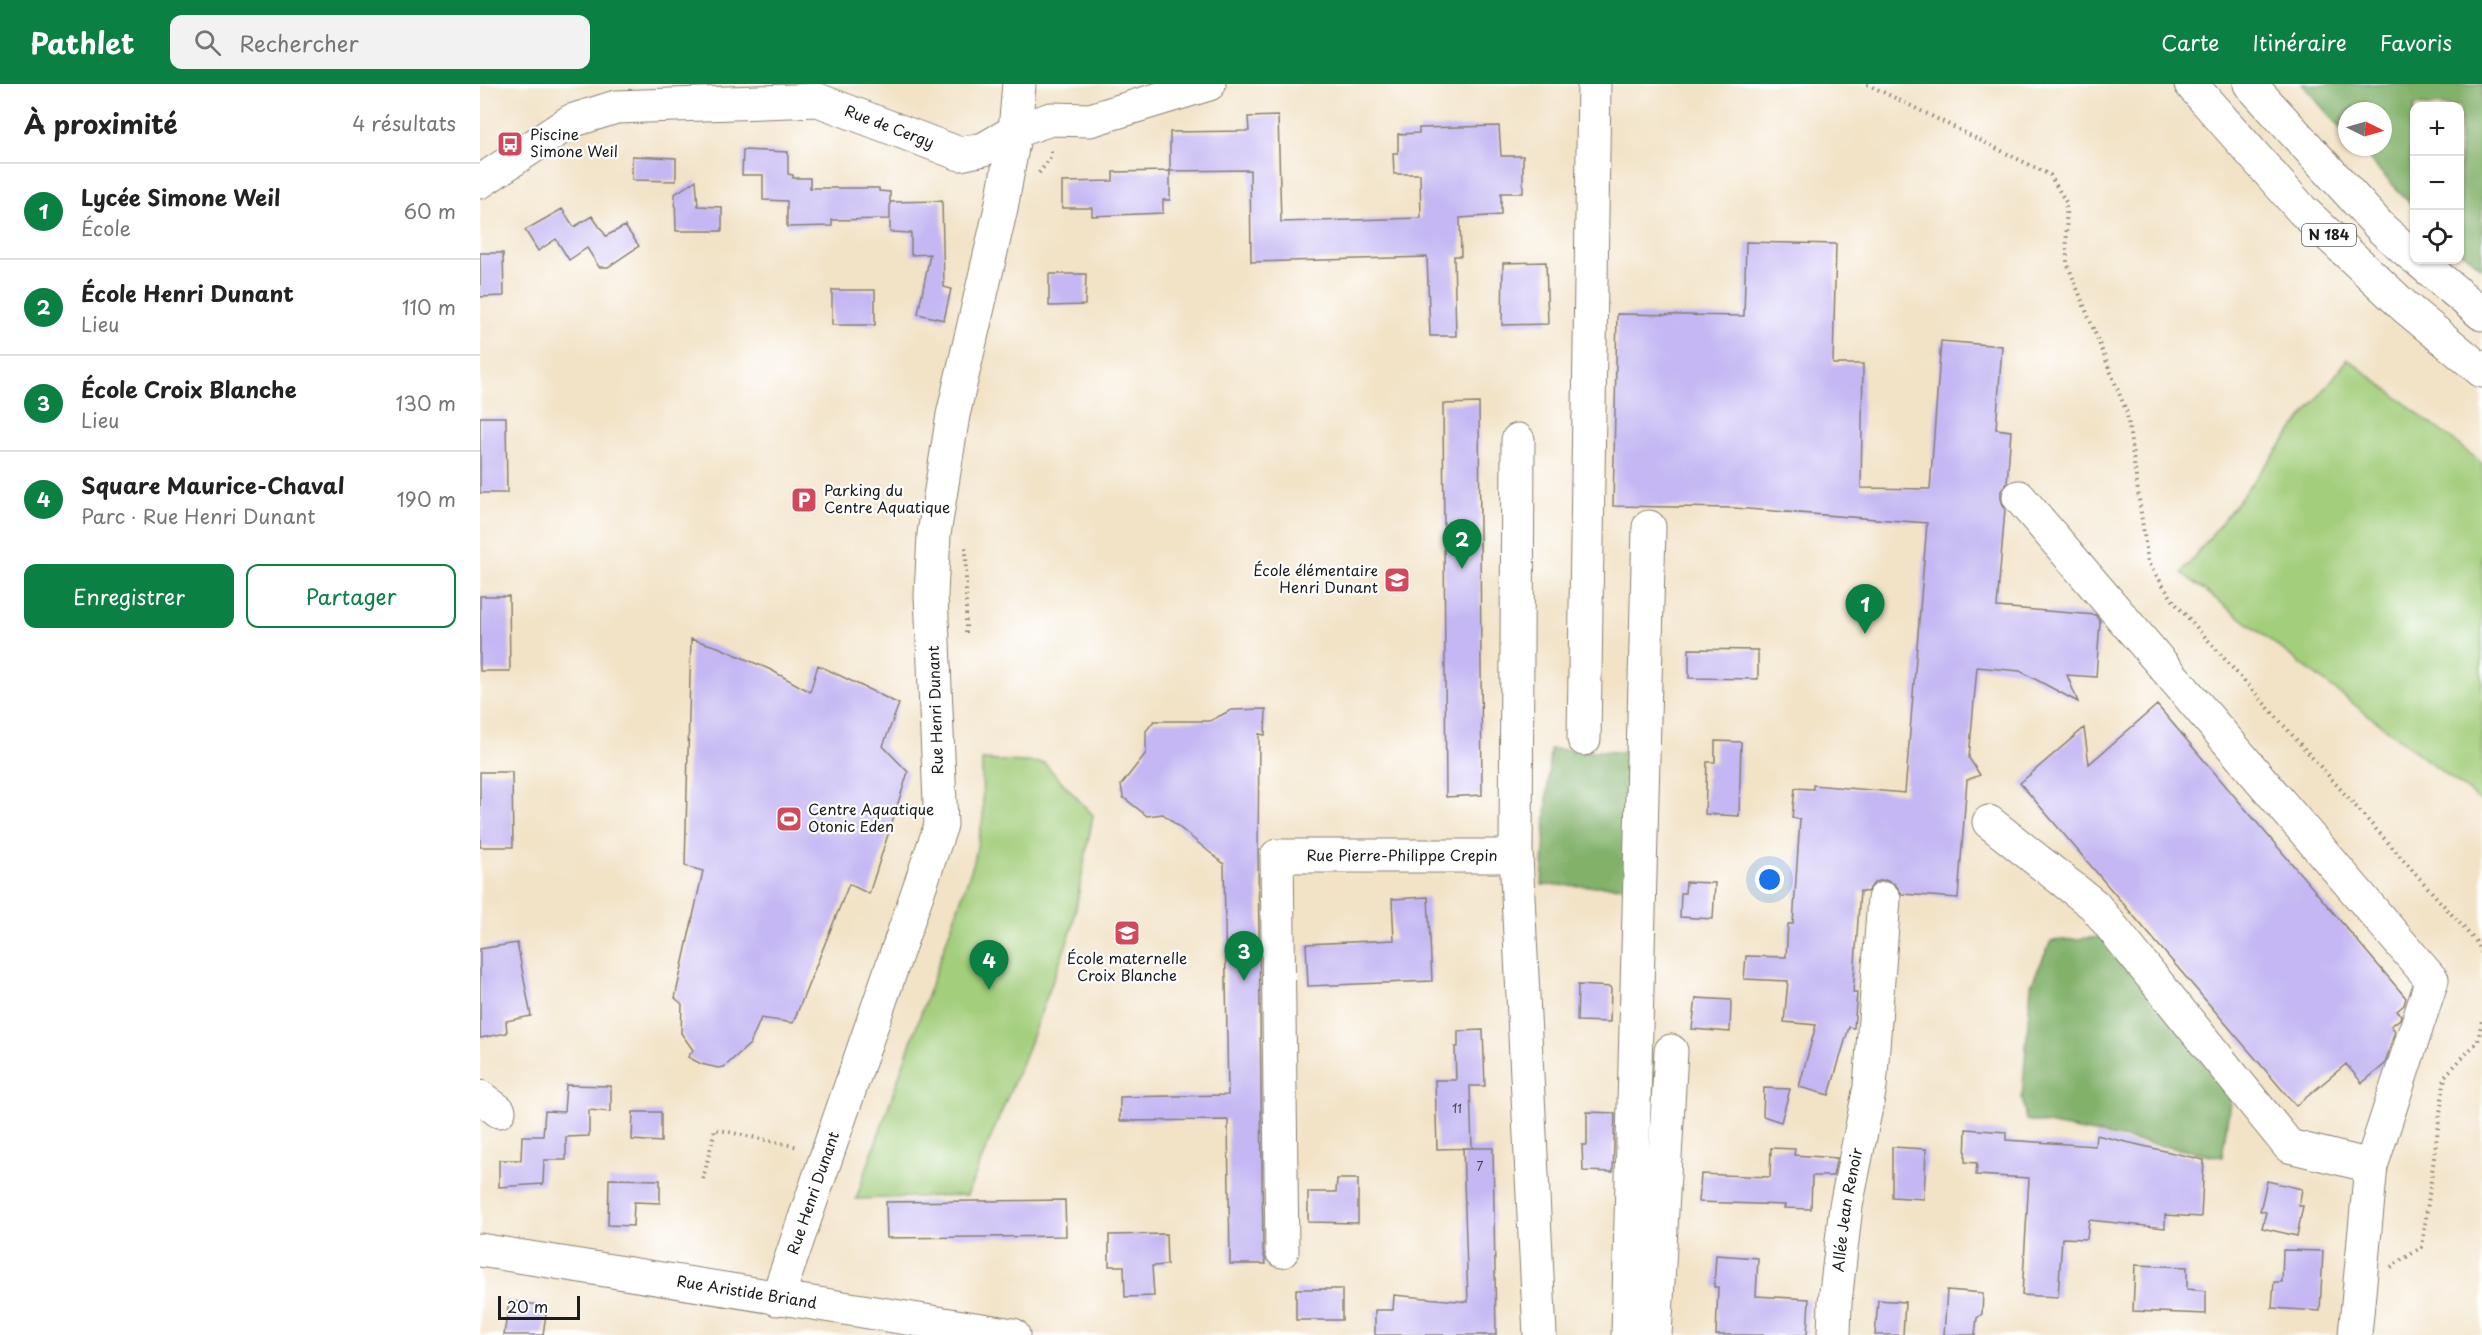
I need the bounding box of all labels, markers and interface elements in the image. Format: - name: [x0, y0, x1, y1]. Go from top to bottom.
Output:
- search box: [170, 15, 590, 69]
- text: Pathlet: [30, 21, 134, 64]
- icon: search: [191, 26, 224, 59]
- text: Rechercher: [239, 26, 359, 59]
- text: Carte: [2161, 26, 2220, 58]
- text: Itinéraire: [2253, 26, 2347, 58]
- text: Favoris: [2380, 26, 2452, 58]
- street label: Rue de Cergy: [842, 98, 938, 153]
- north arrow: [2338, 102, 2392, 156]
- map controls: [2410, 102, 2464, 264]
- button: +: [2410, 102, 2464, 156]
- text: À proximité: [24, 104, 178, 143]
- text: 4 résultats: [352, 108, 456, 138]
- place label: Piscine Simone Weil: [530, 122, 618, 162]
- bus stop icon: Piscine Simone Weil: [495, 129, 525, 159]
- button: −: [2410, 156, 2464, 210]
- text: Lycée Simone Weil: [81, 180, 280, 213]
- text: 1: [39, 196, 48, 226]
- text: 60 m: [404, 196, 456, 226]
- button: locate: [2410, 210, 2464, 264]
- text: École: [81, 213, 131, 243]
- road number: N 184: [2302, 224, 2356, 246]
- text: École Henri Dunant: [81, 276, 294, 309]
- text: 2: [36, 292, 51, 322]
- text: 110 m: [402, 292, 456, 322]
- text: Lieu: [81, 309, 119, 339]
- text: École Croix Blanche: [81, 372, 297, 405]
- text: 3: [37, 388, 50, 418]
- text: 130 m: [396, 388, 456, 418]
- text: Lieu: [81, 405, 119, 435]
- text: Square Maurice-Chaval: [81, 468, 345, 501]
- place label: Parking du Centre Aquatique: [824, 478, 950, 518]
- text: 4: [37, 484, 50, 514]
- text: 190 m: [397, 484, 456, 514]
- parking icon: Parking du Centre Aquatique: [789, 485, 819, 515]
- text: Parc · Rue Henri Dunant: [81, 501, 315, 531]
- pin: 2: [1442, 520, 1482, 569]
- place label: École élémentaire Henri Dunant: [1253, 558, 1378, 598]
- button: Enregistrer: [24, 564, 234, 628]
- button: Partager: [246, 564, 456, 628]
- school or university icon: École élémentaire Henri Dunant: [1382, 565, 1412, 595]
- pin: 1: [1846, 584, 1884, 634]
- street label: Rue Henri Dunant: [921, 645, 948, 775]
- place label: Centre Aquatique Otonic Eden: [808, 797, 934, 837]
- sports icon: Centre Aquatique Otonic Eden: [774, 804, 804, 834]
- street label: Rue Pierre-Philippe Crepin: [1306, 843, 1498, 866]
- your location: [1755, 865, 1784, 894]
- school or university icon: École maternelle Croix Blanche: [1112, 918, 1142, 948]
- pin: 3: [1224, 932, 1263, 981]
- pin: 4: [970, 940, 1008, 990]
- place label: École maternelle Croix Blanche: [1067, 946, 1187, 986]
- house number: 11: [1452, 1099, 1462, 1117]
- street label: Rue Henri Dunant: [780, 1128, 844, 1257]
- street label: Allée Jean Renoir: [1826, 1145, 1868, 1273]
- house number: 7: [1477, 1157, 1484, 1175]
- street label: Rue Aristide Briand: [675, 1269, 819, 1314]
- scale bar: [498, 1293, 580, 1320]
- text: 20 m: [507, 1294, 548, 1318]

